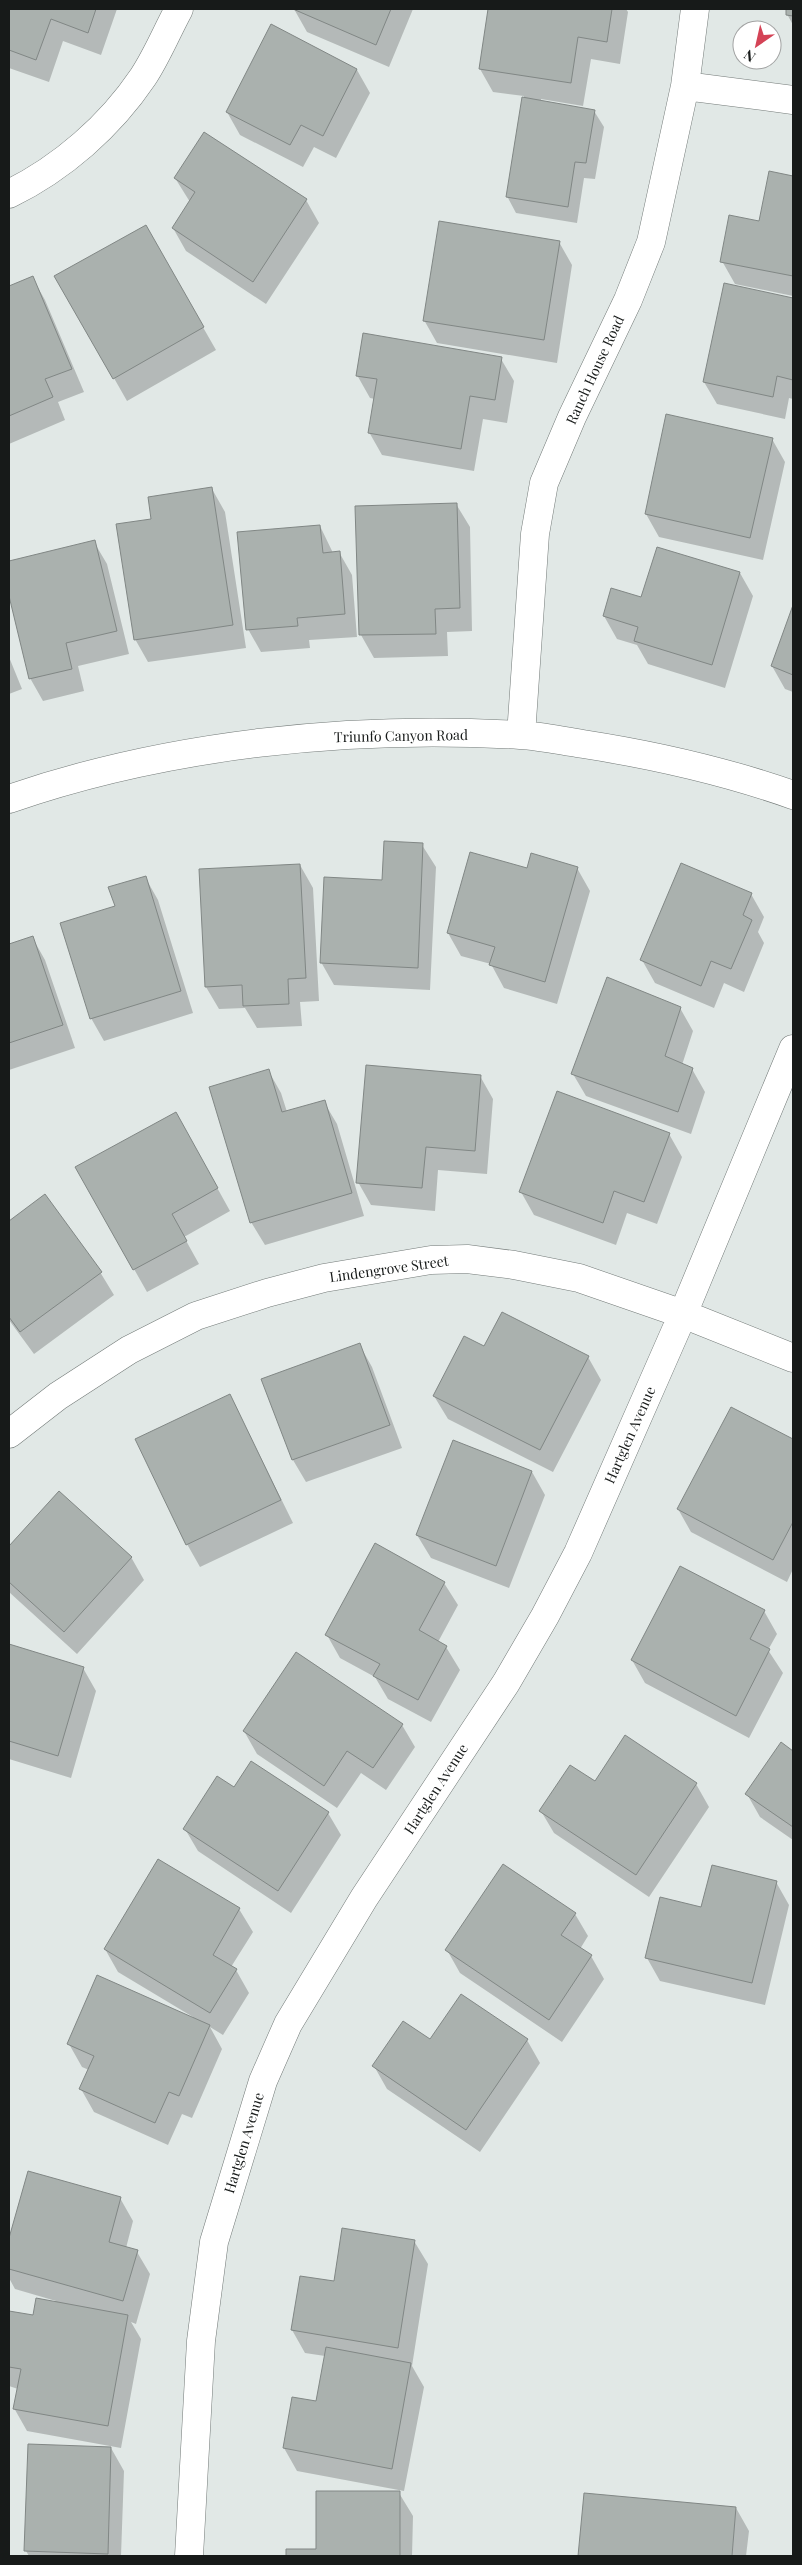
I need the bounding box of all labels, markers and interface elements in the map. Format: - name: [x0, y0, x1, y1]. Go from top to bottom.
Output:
- north arrow: [732, 20, 782, 70]
- text: N: [740, 45, 759, 67]
- street label: Ranch House Road: [561, 312, 628, 427]
- street label: Triunfo Canyon Road: [334, 725, 468, 746]
- street label: Lindengrove Street: [328, 1251, 451, 1286]
- street label: Hartglen Avenue: [600, 1383, 659, 1486]
- street label: Hartglen Avenue: [399, 1740, 472, 1838]
- street label: Hartglen Avenue: [219, 2090, 268, 2196]

